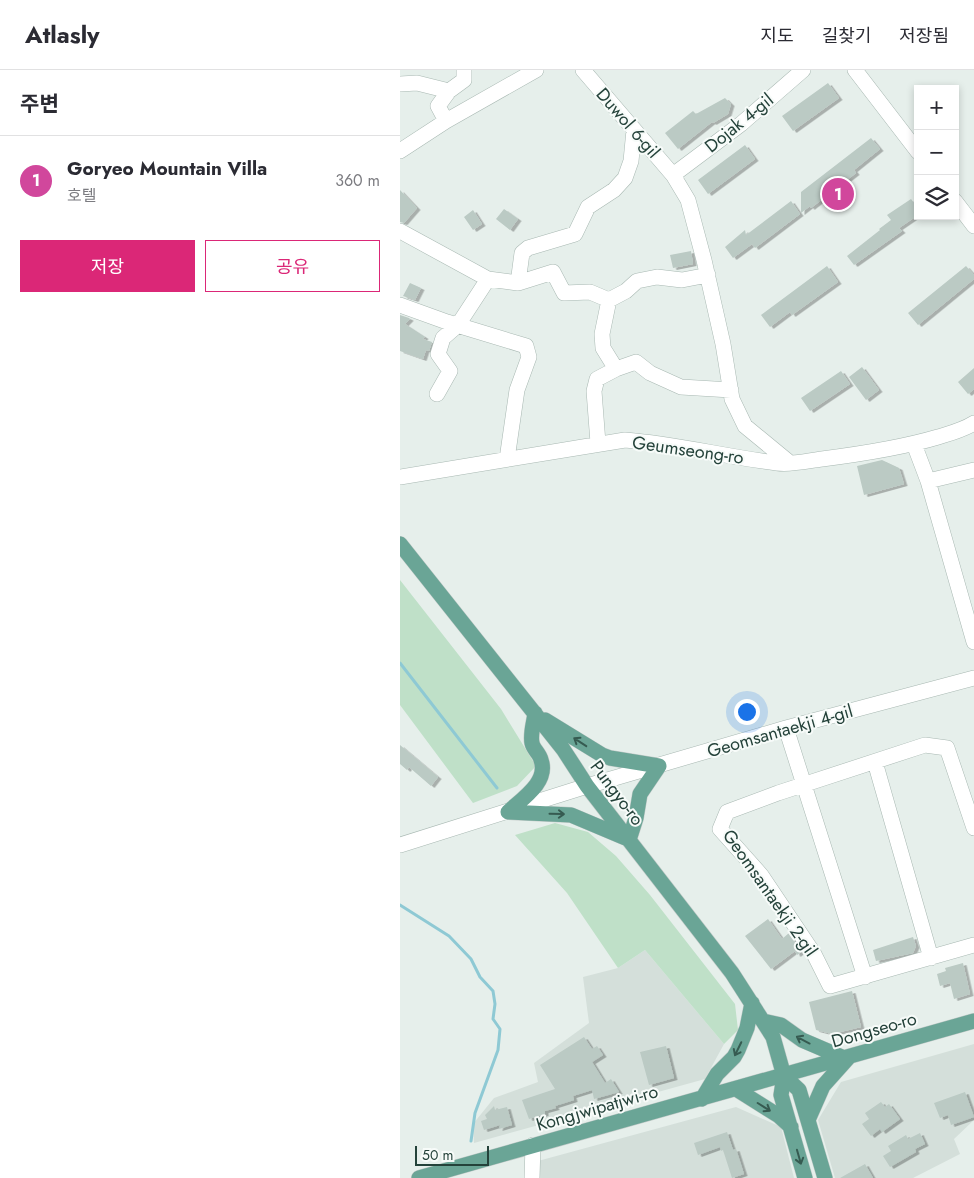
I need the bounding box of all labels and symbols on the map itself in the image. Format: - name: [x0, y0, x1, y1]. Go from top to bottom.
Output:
- street label: Duwol 6-gil: [590, 82, 666, 164]
- street label: Dojak 4-gil: [699, 87, 779, 159]
- pin: 1: [822, 175, 854, 213]
- street label: Geumseong-ro: [631, 429, 746, 471]
- street label: Geomsantaekji 4-gil: [704, 698, 856, 764]
- your location: [734, 699, 760, 725]
- one-way arrow: [573, 736, 587, 746]
- street label: Pungyo-ro: [584, 755, 650, 831]
- one-way arrow: [548, 810, 564, 819]
- street label: Geomsantaekji 2-gil: [716, 824, 824, 962]
- street label: Dongseo-ro: [828, 1005, 920, 1055]
- one-way arrow: [796, 1035, 811, 1044]
- one-way arrow: [732, 1041, 742, 1056]
- street label: Kongjwipatjwi-ro: [533, 1078, 661, 1138]
- one-way arrow: [757, 1102, 771, 1113]
- scale bar: [415, 1143, 489, 1166]
- one-way arrow: [795, 1149, 805, 1165]

